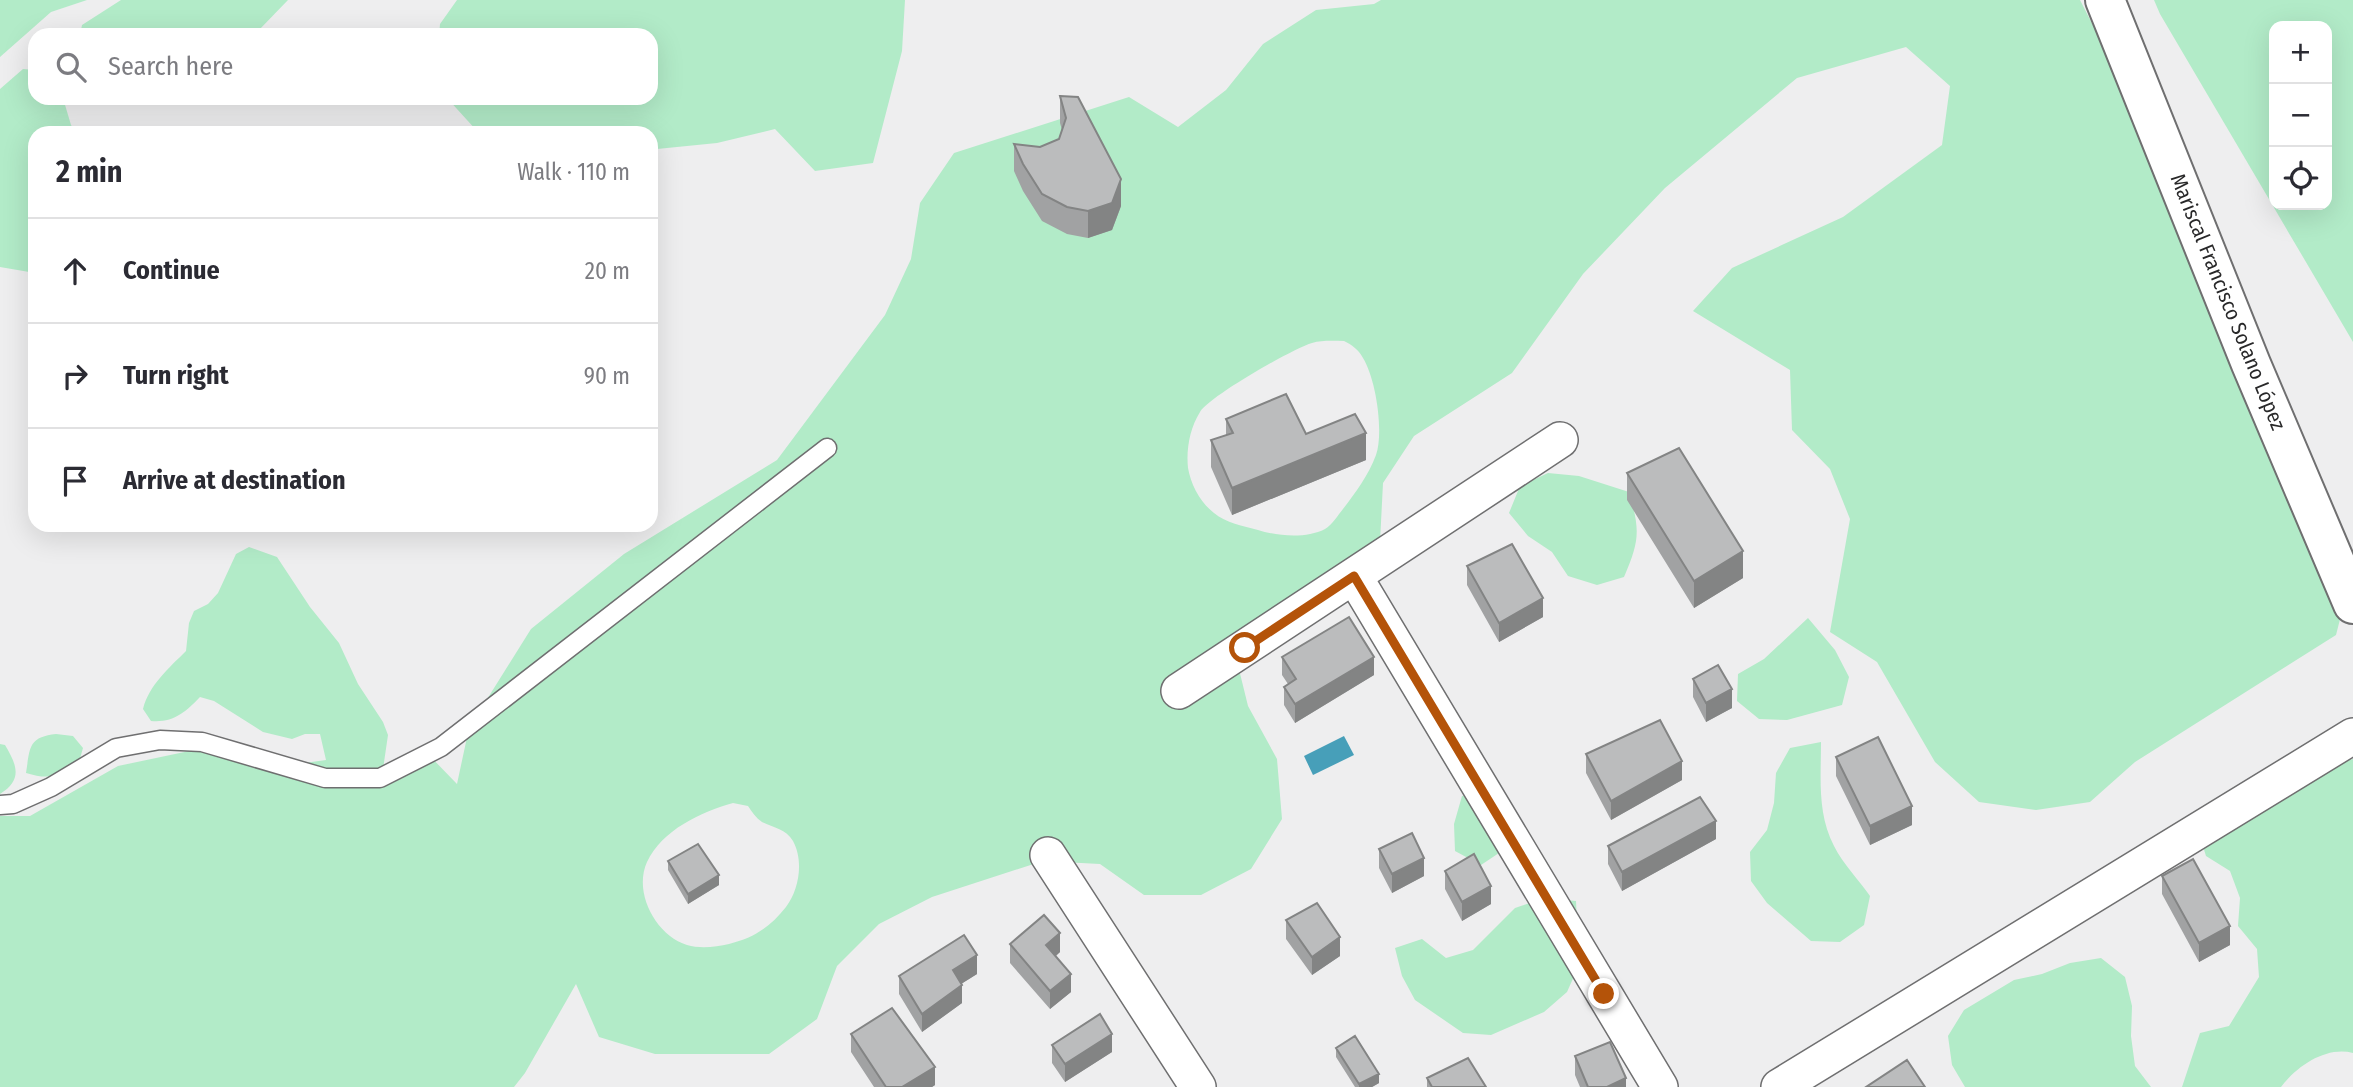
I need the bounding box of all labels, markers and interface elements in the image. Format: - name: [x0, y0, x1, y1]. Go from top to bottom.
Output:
- map controls: [2269, 21, 2332, 210]
- button: +: [2269, 21, 2332, 84]
- search box: [28, 28, 658, 105]
- icon: search: [52, 48, 90, 86]
- text: Search here: [108, 51, 233, 82]
- button: −: [2269, 84, 2332, 147]
- button: locate: [2269, 147, 2332, 210]
- text: 2 min: [56, 154, 123, 190]
- text: Walk · 110 m: [517, 158, 630, 186]
- street label: Mariscal Francisco Solano López: [2165, 170, 2291, 434]
- icon: ahead: [56, 252, 94, 290]
- text: Continue: [123, 255, 220, 286]
- text: 20 m: [585, 257, 630, 285]
- icon: right: [56, 357, 94, 395]
- text: Turn right: [123, 360, 229, 391]
- text: 90 m: [584, 362, 630, 390]
- icon: arrive: [56, 462, 94, 500]
- text: Arrive at destination: [123, 465, 346, 496]
- route start: [1229, 632, 1260, 663]
- route end: [1588, 978, 1619, 1009]

